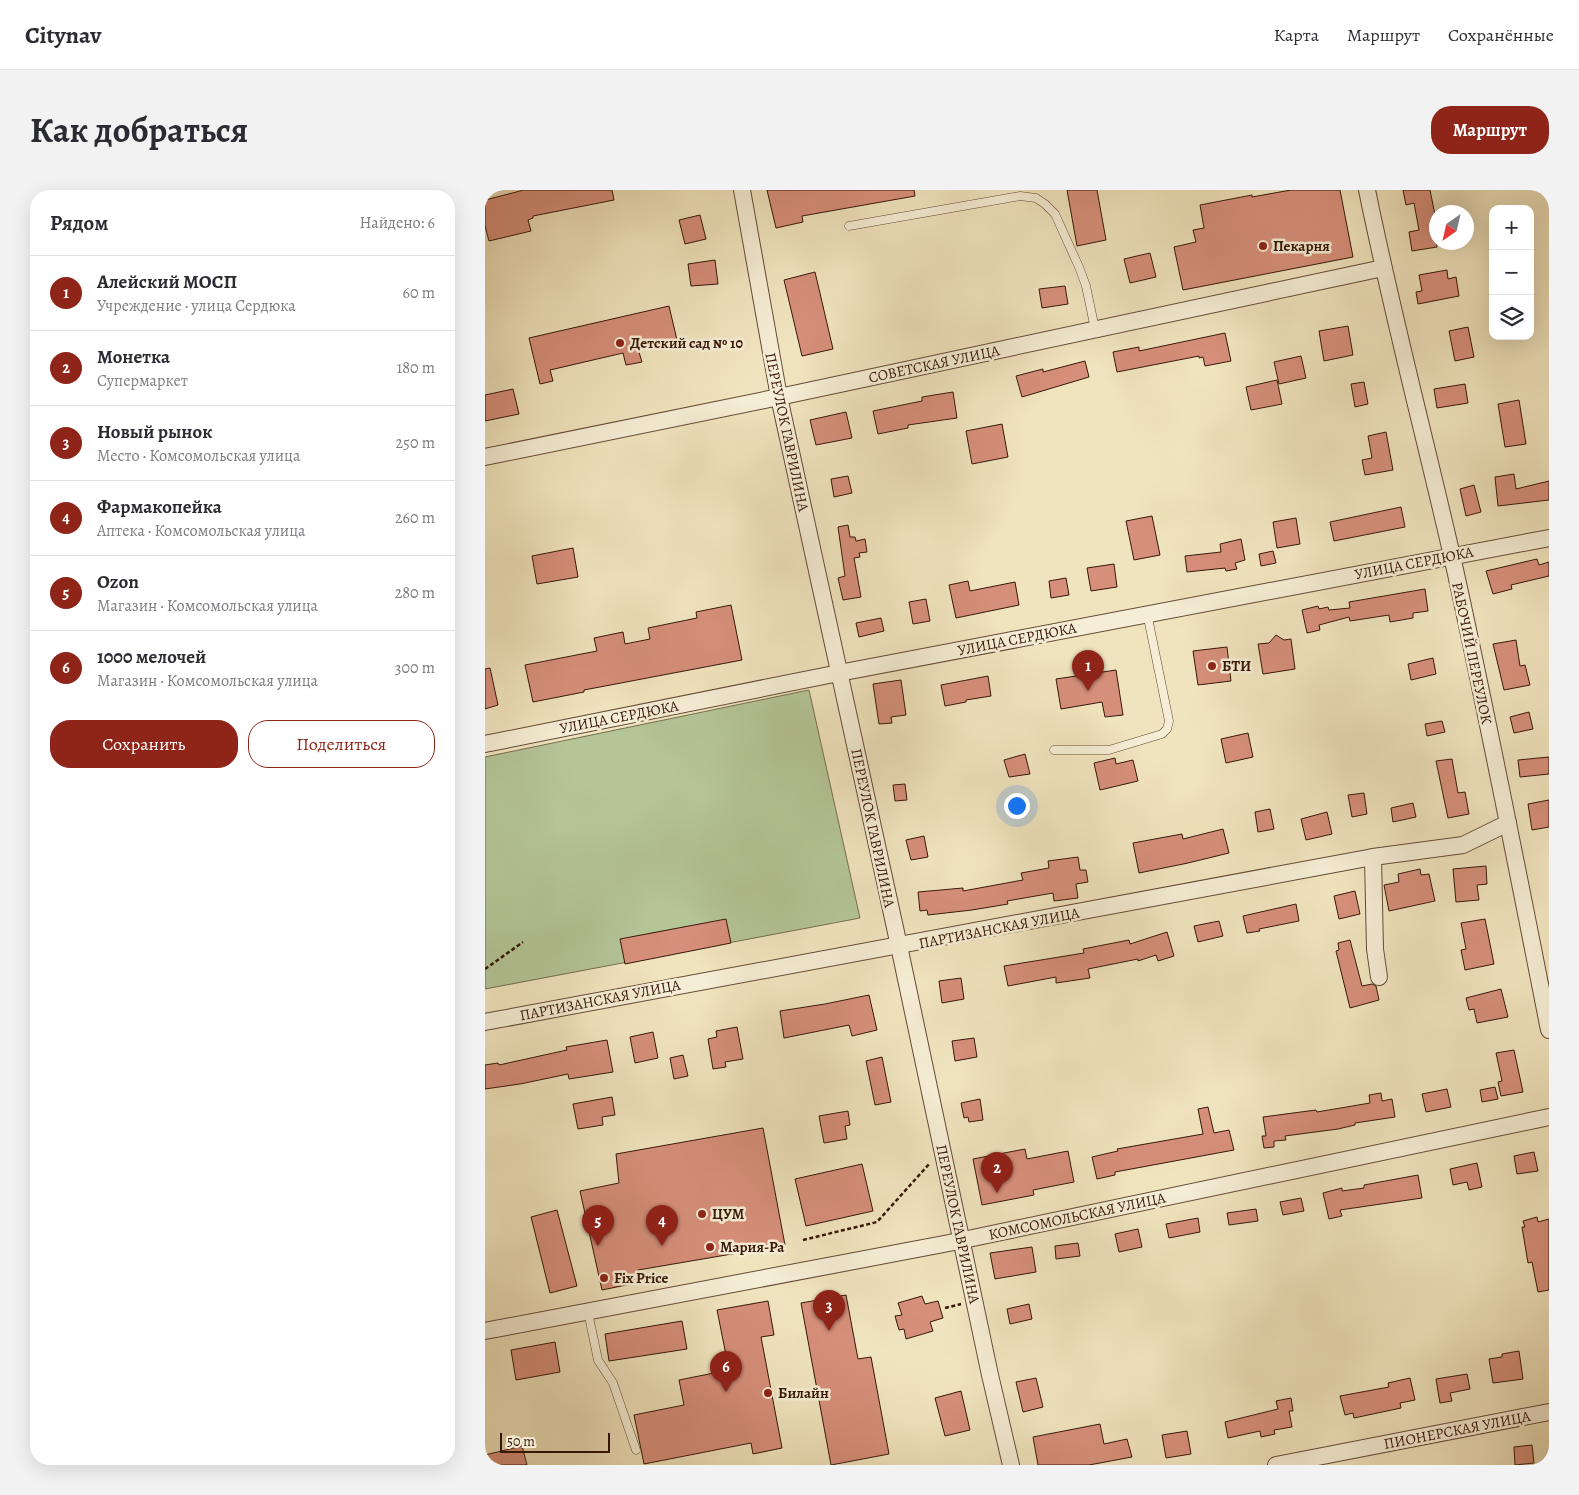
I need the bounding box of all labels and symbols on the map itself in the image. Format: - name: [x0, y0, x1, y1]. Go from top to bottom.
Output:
- north arrow: [1429, 205, 1474, 250]
- place label: Пекарня: [1273, 236, 1330, 256]
- marker: Пекарня: [1257, 240, 1269, 252]
- place label: Детский сад № 10: [630, 333, 743, 353]
- marker: Детский сад № 10: [614, 337, 626, 349]
- street label: СОВЕТСКАЯ УЛИЦА: [867, 340, 1002, 388]
- street label: ПЕРЕУЛОК ГАВРИЛИНА: [760, 351, 814, 514]
- street label: УЛИЦА СЕРДЮКА: [1353, 542, 1475, 584]
- street label: РАБОЧИЙ ПЕРЕУЛОК: [1447, 580, 1497, 726]
- street label: УЛИЦА СЕРДЮКА: [956, 618, 1078, 660]
- pin: 1: [1072, 650, 1104, 691]
- place label: БТИ: [1222, 656, 1251, 676]
- marker: БТИ: [1206, 660, 1218, 672]
- street label: УЛИЦА СЕРДЮКА: [558, 696, 680, 738]
- street label: ПЕРЕУЛОК ГАВРИЛИНА: [846, 747, 900, 910]
- your location: [1004, 793, 1030, 819]
- street label: ПАРТИЗАНСКАЯ УЛИЦА: [917, 903, 1081, 953]
- street label: ПАРТИЗАНСКАЯ УЛИЦА: [518, 975, 682, 1025]
- street label: ПЕРЕУЛОК ГАВРИЛИНА: [931, 1143, 985, 1306]
- pin: 2: [981, 1152, 1013, 1193]
- street label: КОМСОМОЛЬСКАЯ УЛИЦА: [987, 1187, 1168, 1245]
- place label: ЦУМ: [712, 1204, 745, 1224]
- pin: 5: [582, 1205, 614, 1246]
- pin: 4: [646, 1205, 678, 1246]
- marker: ЦУМ: [696, 1208, 708, 1220]
- place label: Мария-Ра: [720, 1237, 785, 1257]
- marker: Мария-Ра: [704, 1241, 716, 1253]
- place label: Fix Price: [614, 1268, 669, 1288]
- marker: Fix Price: [598, 1272, 610, 1284]
- pin: 3: [813, 1290, 845, 1331]
- pin: 6: [710, 1351, 742, 1392]
- place label: Билайн: [778, 1383, 829, 1403]
- marker: Билайн: [762, 1387, 774, 1399]
- street label: ПИОНЕРСКАЯ УЛИЦА: [1382, 1406, 1532, 1454]
- scale bar: [500, 1430, 610, 1453]

